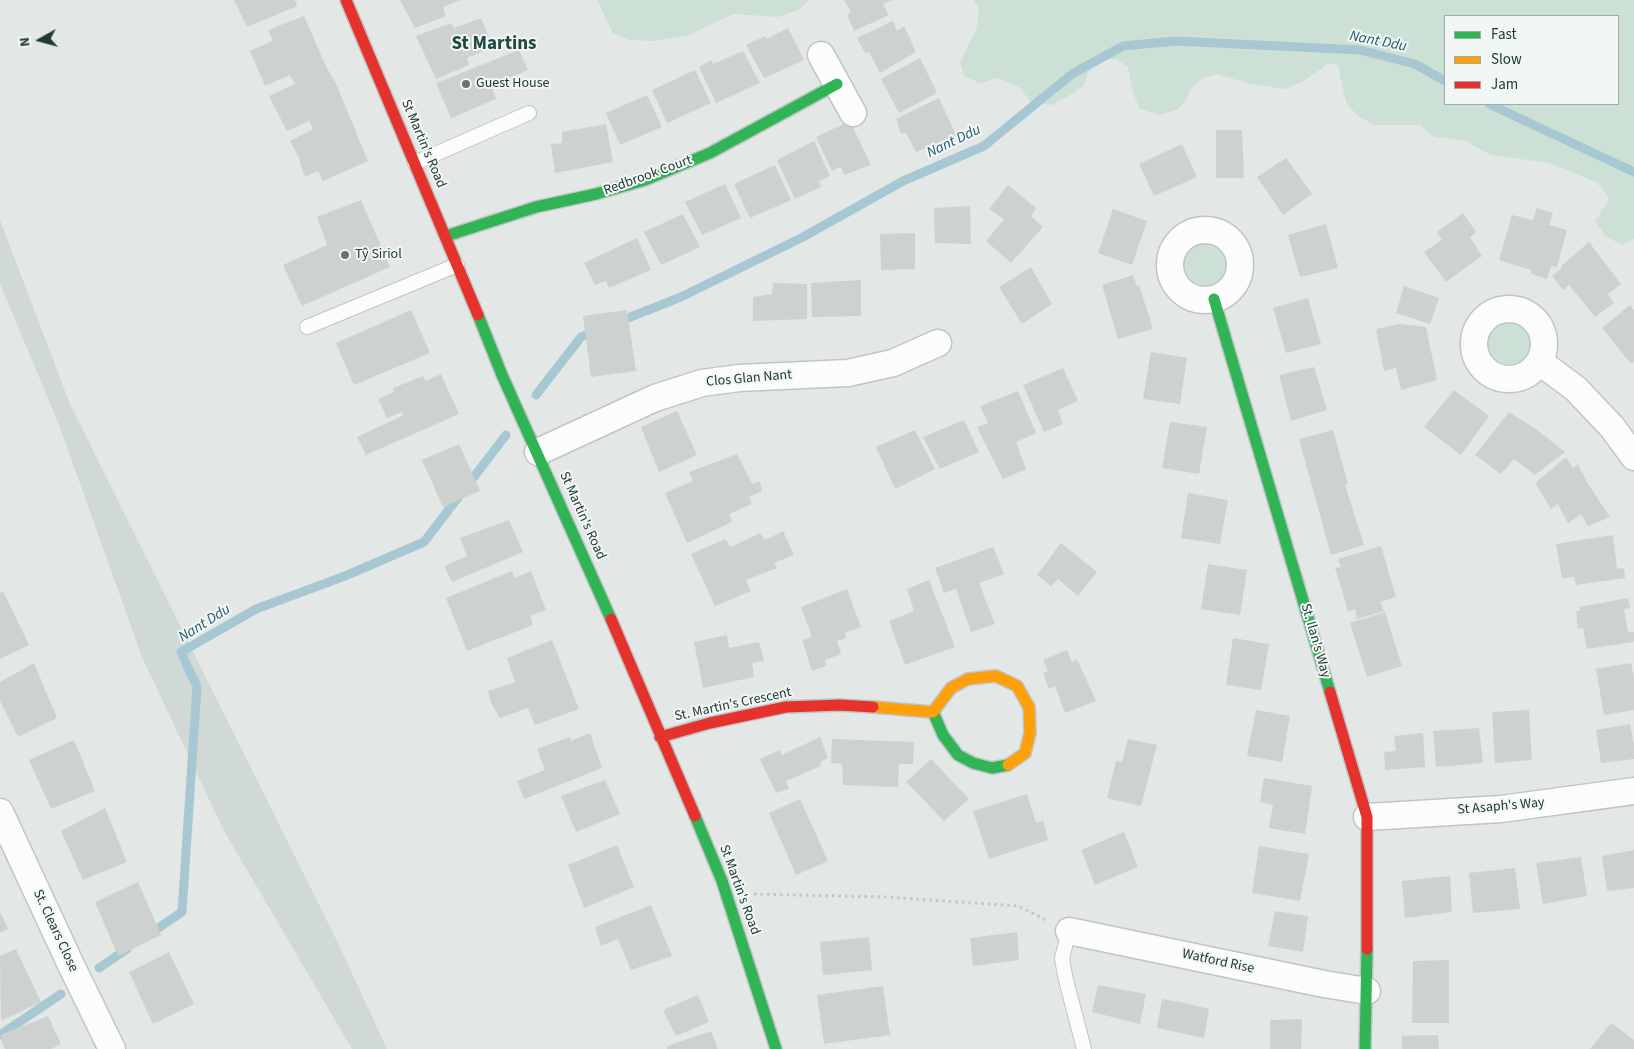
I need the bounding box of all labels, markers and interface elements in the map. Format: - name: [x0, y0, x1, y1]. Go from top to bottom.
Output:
- north arrow: [15, 15, 65, 65]
- legend: [1444, 15, 1619, 105]
- text: Fast: [1491, 24, 1517, 45]
- water label: Nant Ddu: [1348, 28, 1408, 56]
- district label: St Martins: [452, 34, 536, 56]
- text: N: [15, 36, 36, 48]
- text: Slow: [1491, 49, 1522, 70]
- text: Jam: [1491, 74, 1518, 95]
- place label: Guest House: [476, 76, 549, 92]
- marker: Guest House: [460, 78, 472, 90]
- street label: St Martin's Road: [397, 97, 449, 191]
- water label: Nant Ddu: [924, 121, 984, 163]
- street label: Redbrook Court: [602, 152, 694, 200]
- place label: Tŷ Siriol: [355, 247, 402, 263]
- marker: Tŷ Siriol: [339, 249, 351, 261]
- street label: Clos Glan Nant: [705, 367, 793, 391]
- street label: St Martin's Road: [555, 469, 609, 563]
- water label: Nant Ddu: [176, 601, 234, 647]
- street label: St. Ilan's Way: [1296, 602, 1334, 680]
- street label: St. Martin's Crescent: [673, 684, 793, 726]
- street label: St Asaph's Way: [1457, 795, 1545, 819]
- street label: St Martin's Road: [715, 843, 763, 937]
- street label: St. Clears Close: [29, 887, 81, 975]
- street label: Watford Rise: [1180, 946, 1256, 978]

